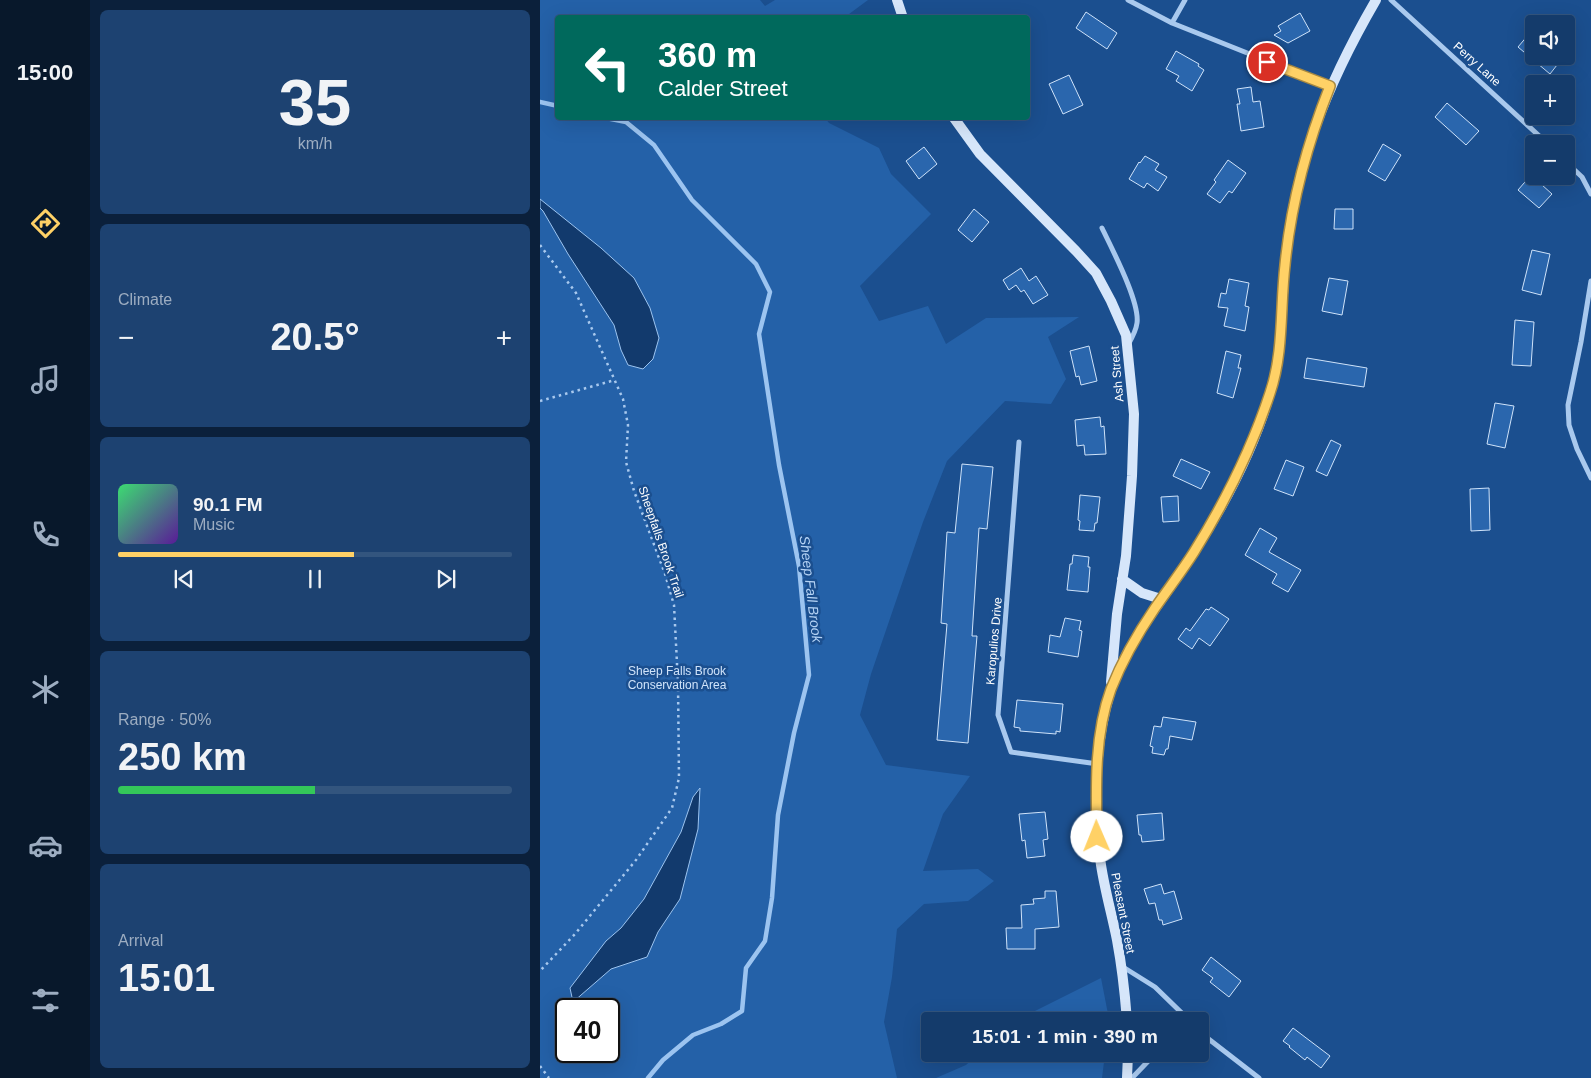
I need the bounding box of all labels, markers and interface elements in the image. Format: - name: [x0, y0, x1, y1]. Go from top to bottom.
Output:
- map controls: [1525, 15, 1575, 185]
- button: sound: [1525, 15, 1575, 65]
- icon: left: [575, 35, 640, 100]
- text: 360 m: [658, 35, 757, 74]
- street label: Perry Lane: [1451, 39, 1504, 89]
- pin: [1246, 41, 1288, 83]
- icon: arrive: [1253, 48, 1281, 76]
- text: 15:00: [17, 60, 73, 85]
- text: 35: [279, 66, 351, 139]
- button: +: [1525, 75, 1575, 125]
- text: Calder Street: [658, 76, 788, 101]
- text: km/h: [298, 135, 332, 152]
- button: −: [1525, 135, 1575, 185]
- icon: directions: [28, 206, 63, 241]
- text: Climate: [118, 291, 172, 308]
- text: 20.5°: [270, 316, 360, 358]
- text: −: [118, 322, 134, 353]
- text: +: [496, 322, 512, 353]
- street label: Ash Street: [1108, 345, 1126, 403]
- icon: music: [28, 362, 63, 397]
- street label: Sheepfalls Brook Trail: [635, 485, 687, 599]
- text: 90.1 FM: [193, 494, 263, 515]
- text: Music: [193, 516, 235, 533]
- icon: phone: [28, 517, 63, 552]
- water label: Sheep Fall Brook: [797, 535, 826, 644]
- icon: previous: [170, 565, 198, 593]
- icon: pause: [301, 565, 329, 593]
- icon: next: [432, 565, 460, 593]
- street label: Karopulios Drive: [983, 596, 1005, 685]
- park label: Sheep Falls Brook Conservation Area: [628, 664, 727, 692]
- icon: climate: [28, 672, 63, 707]
- text: Range · 50%: [118, 711, 211, 728]
- text: 250 km: [118, 736, 247, 778]
- position arrow: [1070, 810, 1122, 862]
- icon: car: [28, 828, 63, 863]
- street label: Pleasant Street: [1108, 871, 1138, 955]
- text: Arrival: [118, 932, 163, 949]
- text: 15:01: [118, 957, 215, 999]
- icon: filters: [28, 983, 63, 1018]
- speed limit sign: 40: [555, 998, 620, 1063]
- text: 15:01 · 1 min · 390 m: [972, 1026, 1158, 1047]

